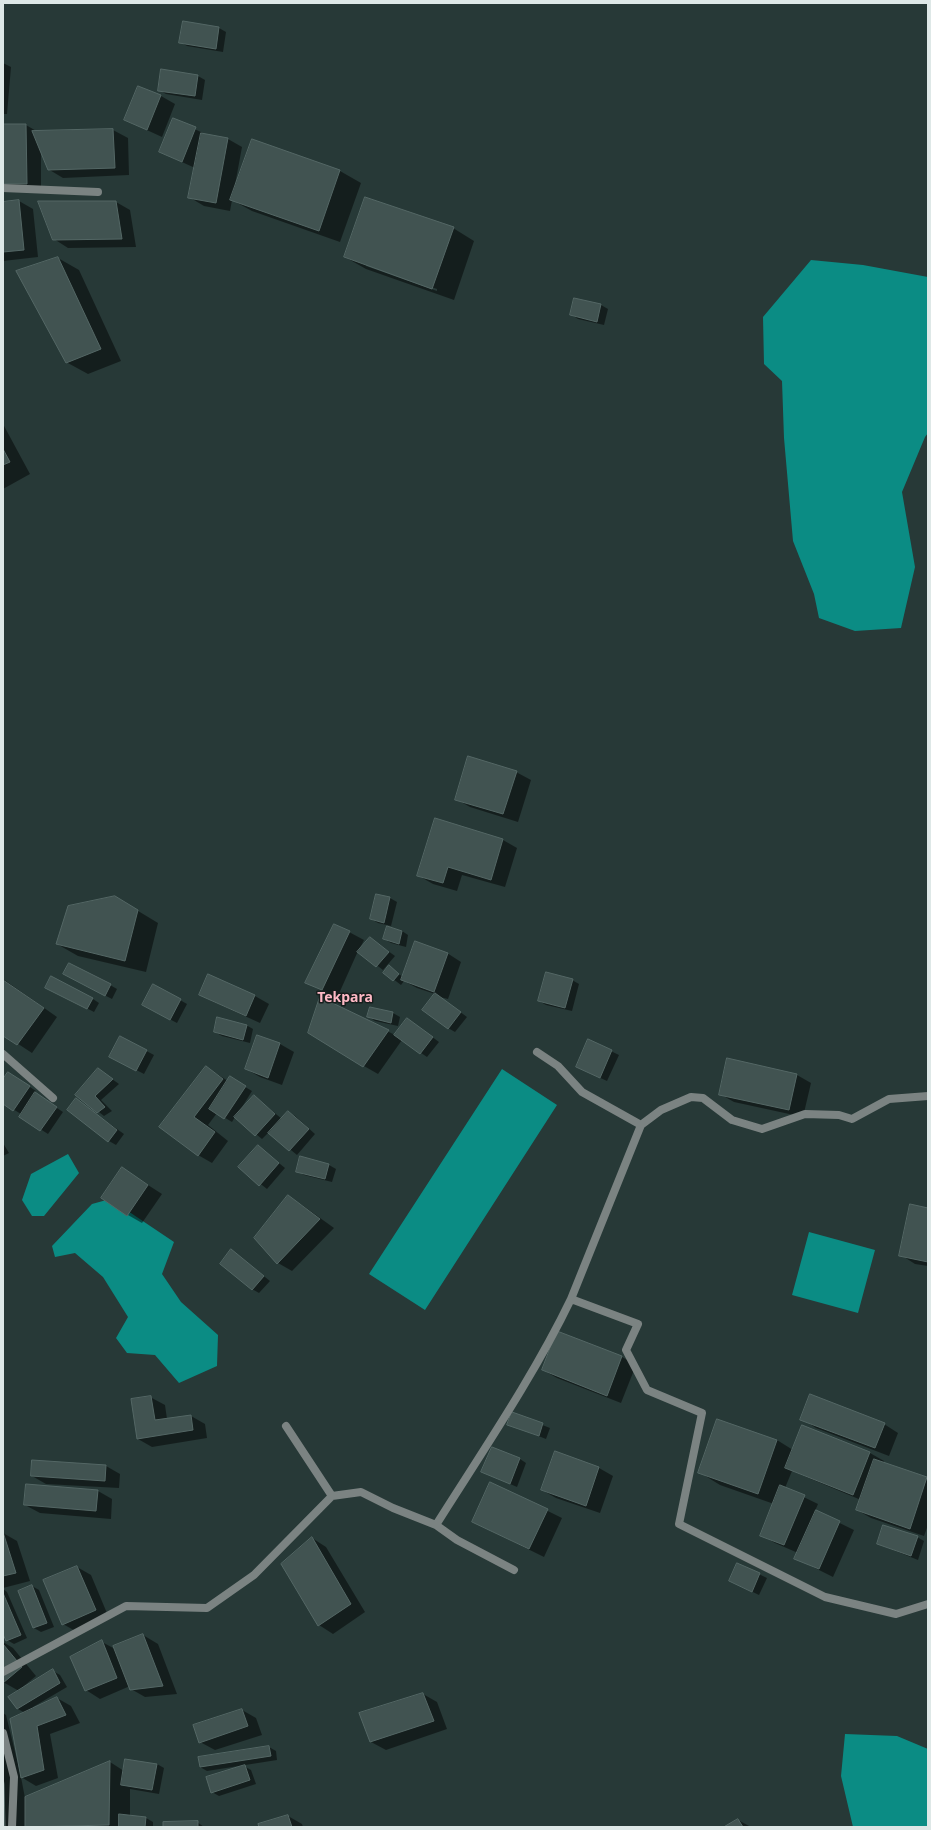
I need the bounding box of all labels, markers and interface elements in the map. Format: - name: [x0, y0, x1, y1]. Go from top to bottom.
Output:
- district label: Tekpara: [317, 990, 373, 1006]

